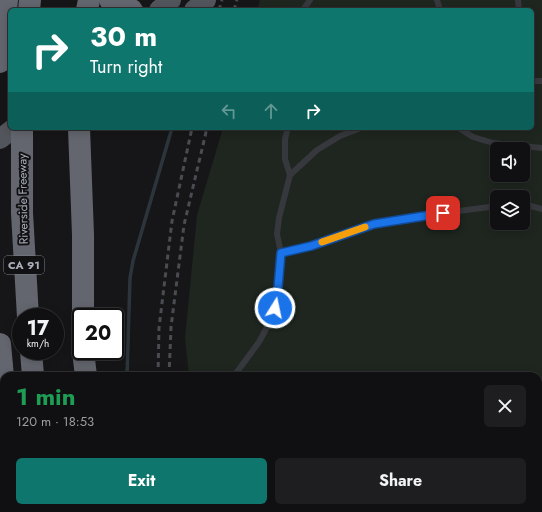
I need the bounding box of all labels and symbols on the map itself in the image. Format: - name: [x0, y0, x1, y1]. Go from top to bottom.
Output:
- street label: Riverside Freeway: [13, 153, 33, 245]
- pin: [426, 196, 460, 230]
- road number: CA 91: [4, 256, 44, 274]
- position arrow: [254, 287, 296, 329]
- speed limit sign: 20: [72, 308, 124, 360]

